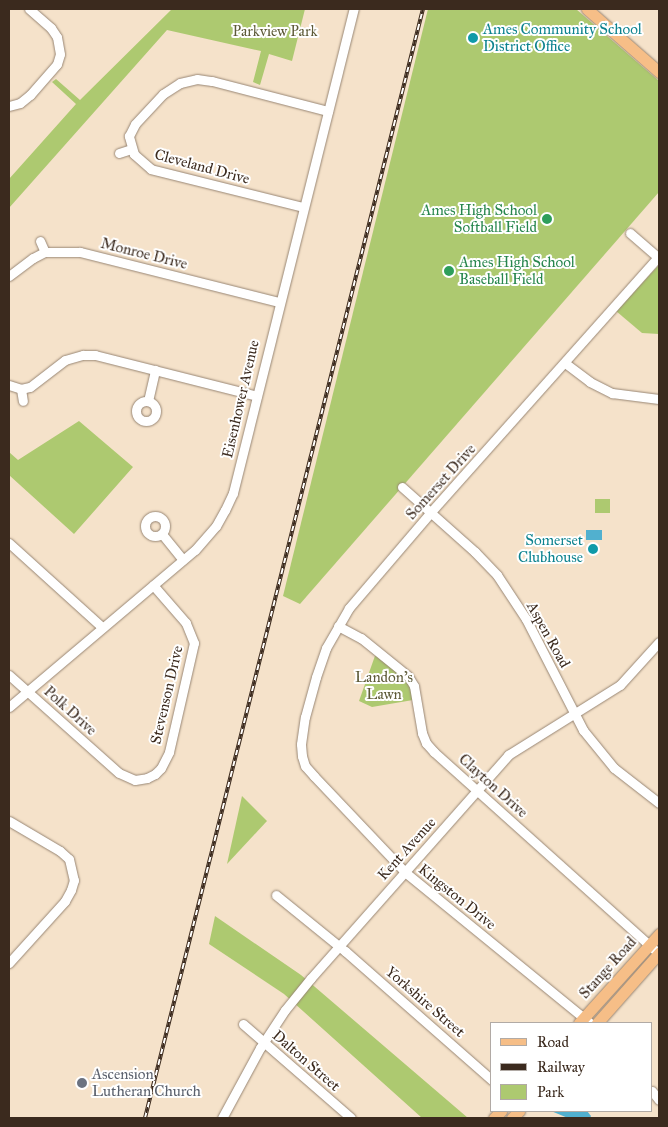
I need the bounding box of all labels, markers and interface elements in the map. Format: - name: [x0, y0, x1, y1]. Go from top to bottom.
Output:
- place label: Ames Community School District Office: [483, 20, 642, 55]
- park label: Parkview Park: [233, 23, 317, 41]
- marker: Ames Community School District Office: [467, 32, 479, 44]
- street label: Cleveland Drive: [153, 146, 251, 188]
- place label: Ames High School Softball Field: [421, 201, 537, 236]
- marker: Ames High School Softball Field: [541, 213, 553, 225]
- street label: Monroe Drive: [99, 235, 189, 273]
- place label: Ames High School Baseball Field: [459, 253, 575, 288]
- marker: Ames High School Baseball Field: [443, 265, 455, 277]
- street label: Eisenhower Avenue: [219, 338, 263, 460]
- street label: Somerset Drive: [402, 440, 480, 524]
- place label: Somerset Clubhouse: [518, 531, 583, 566]
- marker: Somerset Clubhouse: [587, 543, 599, 555]
- street label: Aspen Road: [523, 599, 573, 671]
- street label: Stevenson Drive: [147, 644, 187, 746]
- park label: Landon's Lawn: [355, 668, 413, 703]
- street label: Polk Drive: [40, 683, 100, 739]
- street label: Clayton Drive: [455, 750, 531, 822]
- street label: Kent Avenue: [374, 814, 440, 884]
- street label: Kingston Drive: [415, 860, 499, 934]
- street label: Stange Road: [576, 933, 640, 1003]
- street label: Yorkshire Street: [382, 963, 468, 1041]
- legend: [490, 1022, 653, 1112]
- street label: Dalton Street: [268, 1027, 344, 1095]
- text: Road: [537, 1033, 569, 1051]
- text: Railway: [537, 1058, 585, 1076]
- place label: Ascension Lutheran Church: [92, 1065, 201, 1100]
- marker: Ascension Lutheran Church: [76, 1077, 88, 1089]
- text: Park: [537, 1083, 564, 1101]

